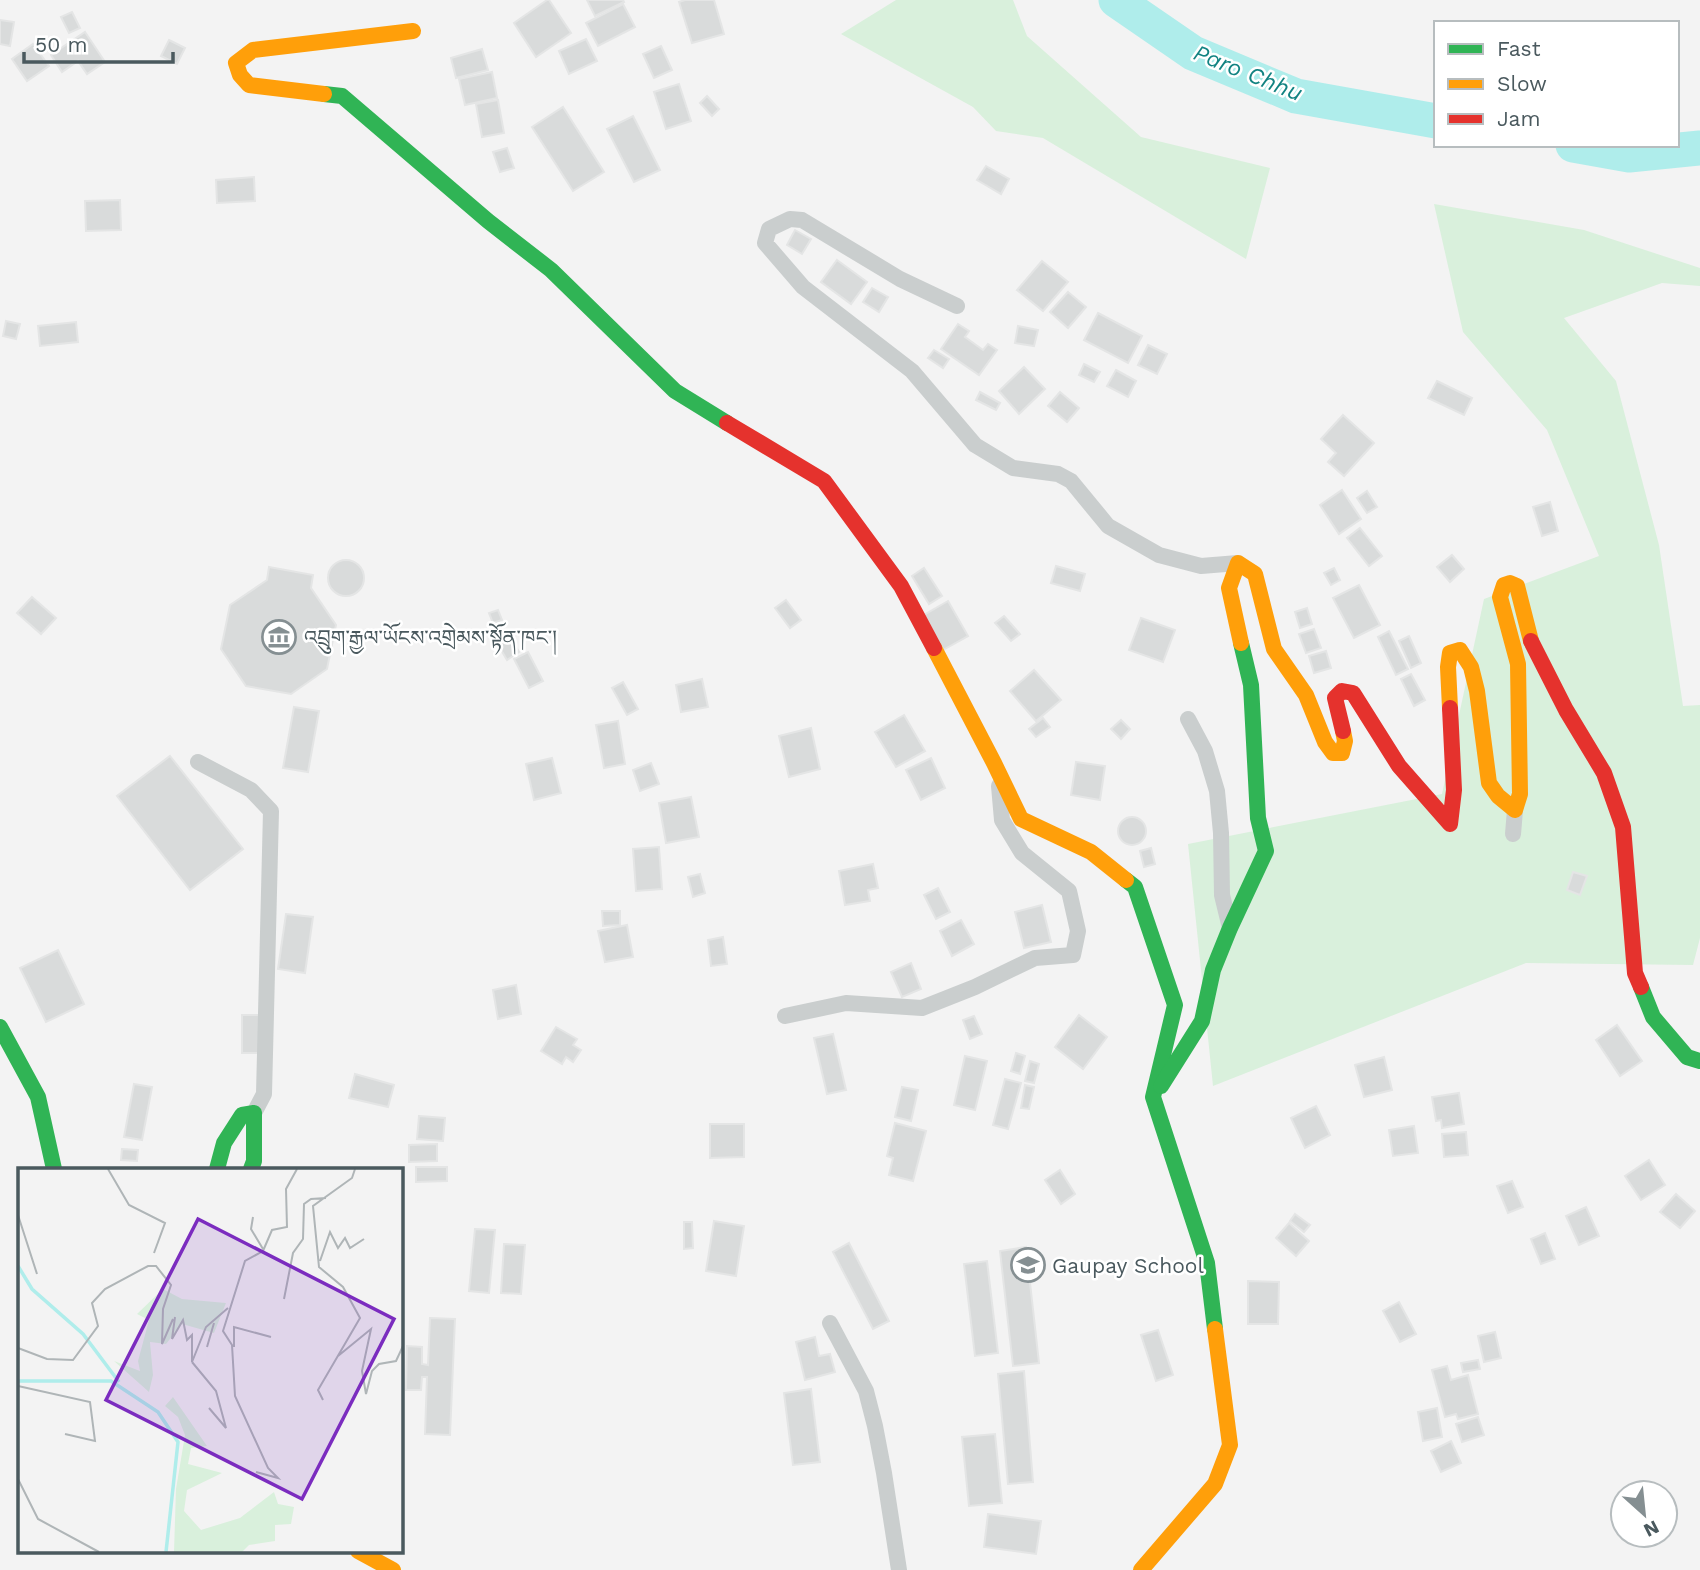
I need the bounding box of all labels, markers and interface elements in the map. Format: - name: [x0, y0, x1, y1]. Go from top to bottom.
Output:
- scale bar: [24, 21, 173, 65]
- legend: [1434, 21, 1679, 147]
- text: 50 m: [35, 32, 87, 57]
- text: Fast: [1497, 36, 1541, 61]
- water label: Paro Chhu: [1190, 39, 1307, 107]
- text: Slow: [1497, 71, 1547, 96]
- text: Jam: [1497, 106, 1540, 131]
- museum icon: འབྲུག་རྒྱལ་ཡོངས་འགྲེམས་སྟོན་ཁང་།: [260, 618, 298, 656]
- place label: འབྲུག་རྒྱལ་ཡོངས་འགྲེམས་སྟོན་ཁང་།: [304, 622, 557, 656]
- inset map: [18, 1168, 402, 1552]
- school or university icon: Gaupay School: [1009, 1246, 1047, 1284]
- place label: Gaupay School: [1052, 1253, 1204, 1278]
- north arrow: [1609, 1479, 1679, 1549]
- text: N: [1640, 1515, 1663, 1542]

